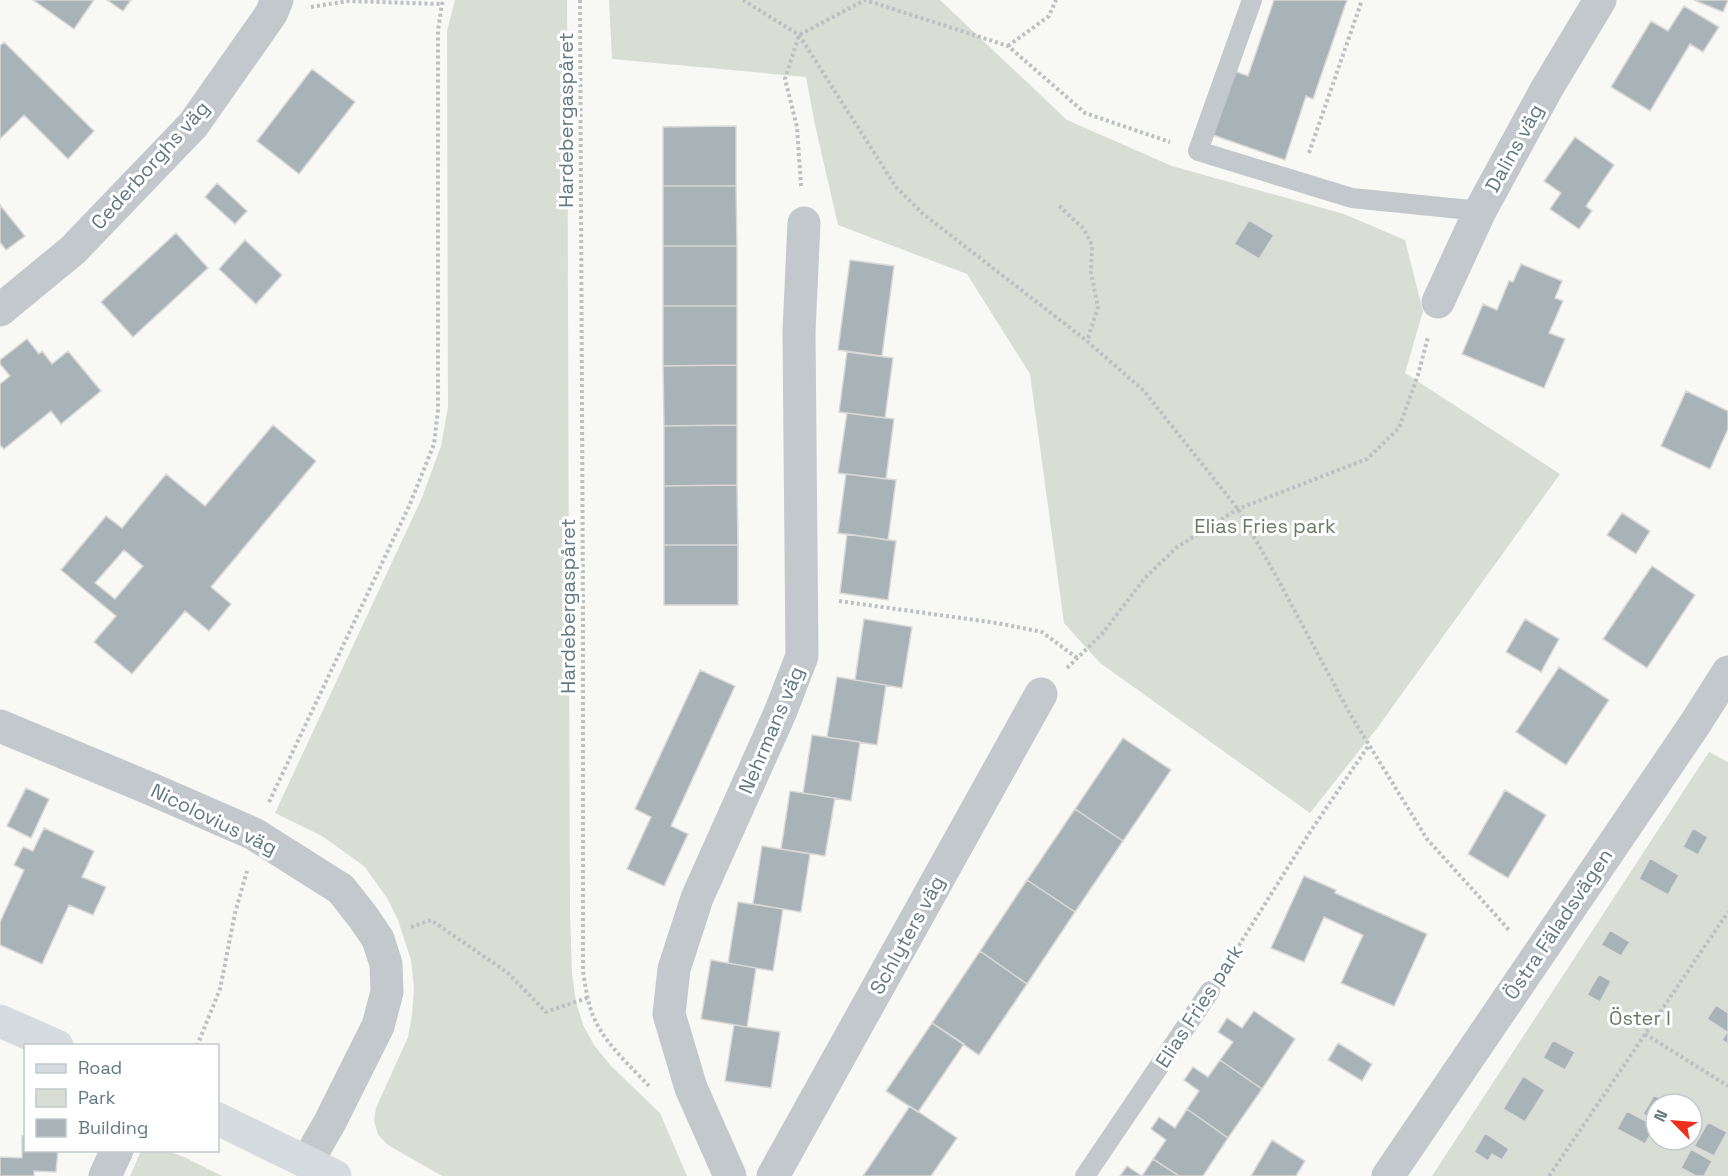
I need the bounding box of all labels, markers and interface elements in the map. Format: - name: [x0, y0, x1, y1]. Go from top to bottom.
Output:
- street label: Hardebergaspåret: [553, 32, 579, 208]
- street label: Cederborghs väg: [85, 95, 215, 235]
- street label: Dalins väg: [1479, 99, 1549, 197]
- park label: Elias Fries park: [1194, 513, 1336, 539]
- street label: Hardebergaspåret: [555, 518, 581, 694]
- street label: Nehrmans väg: [732, 662, 810, 798]
- street label: Nicolovius väg: [147, 777, 281, 861]
- street label: Östra Fäladsvägen: [1498, 843, 1618, 1005]
- street label: Schlyters väg: [864, 871, 950, 999]
- street label: Elias Fries park: [1150, 939, 1249, 1072]
- park label: Öster I: [1609, 1005, 1671, 1031]
- legend: [24, 1044, 219, 1152]
- text: Road: [78, 1056, 122, 1079]
- text: Park: [78, 1086, 116, 1109]
- north arrow: [1644, 1092, 1704, 1152]
- text: N: [1649, 1107, 1673, 1125]
- text: Building: [78, 1116, 148, 1139]

